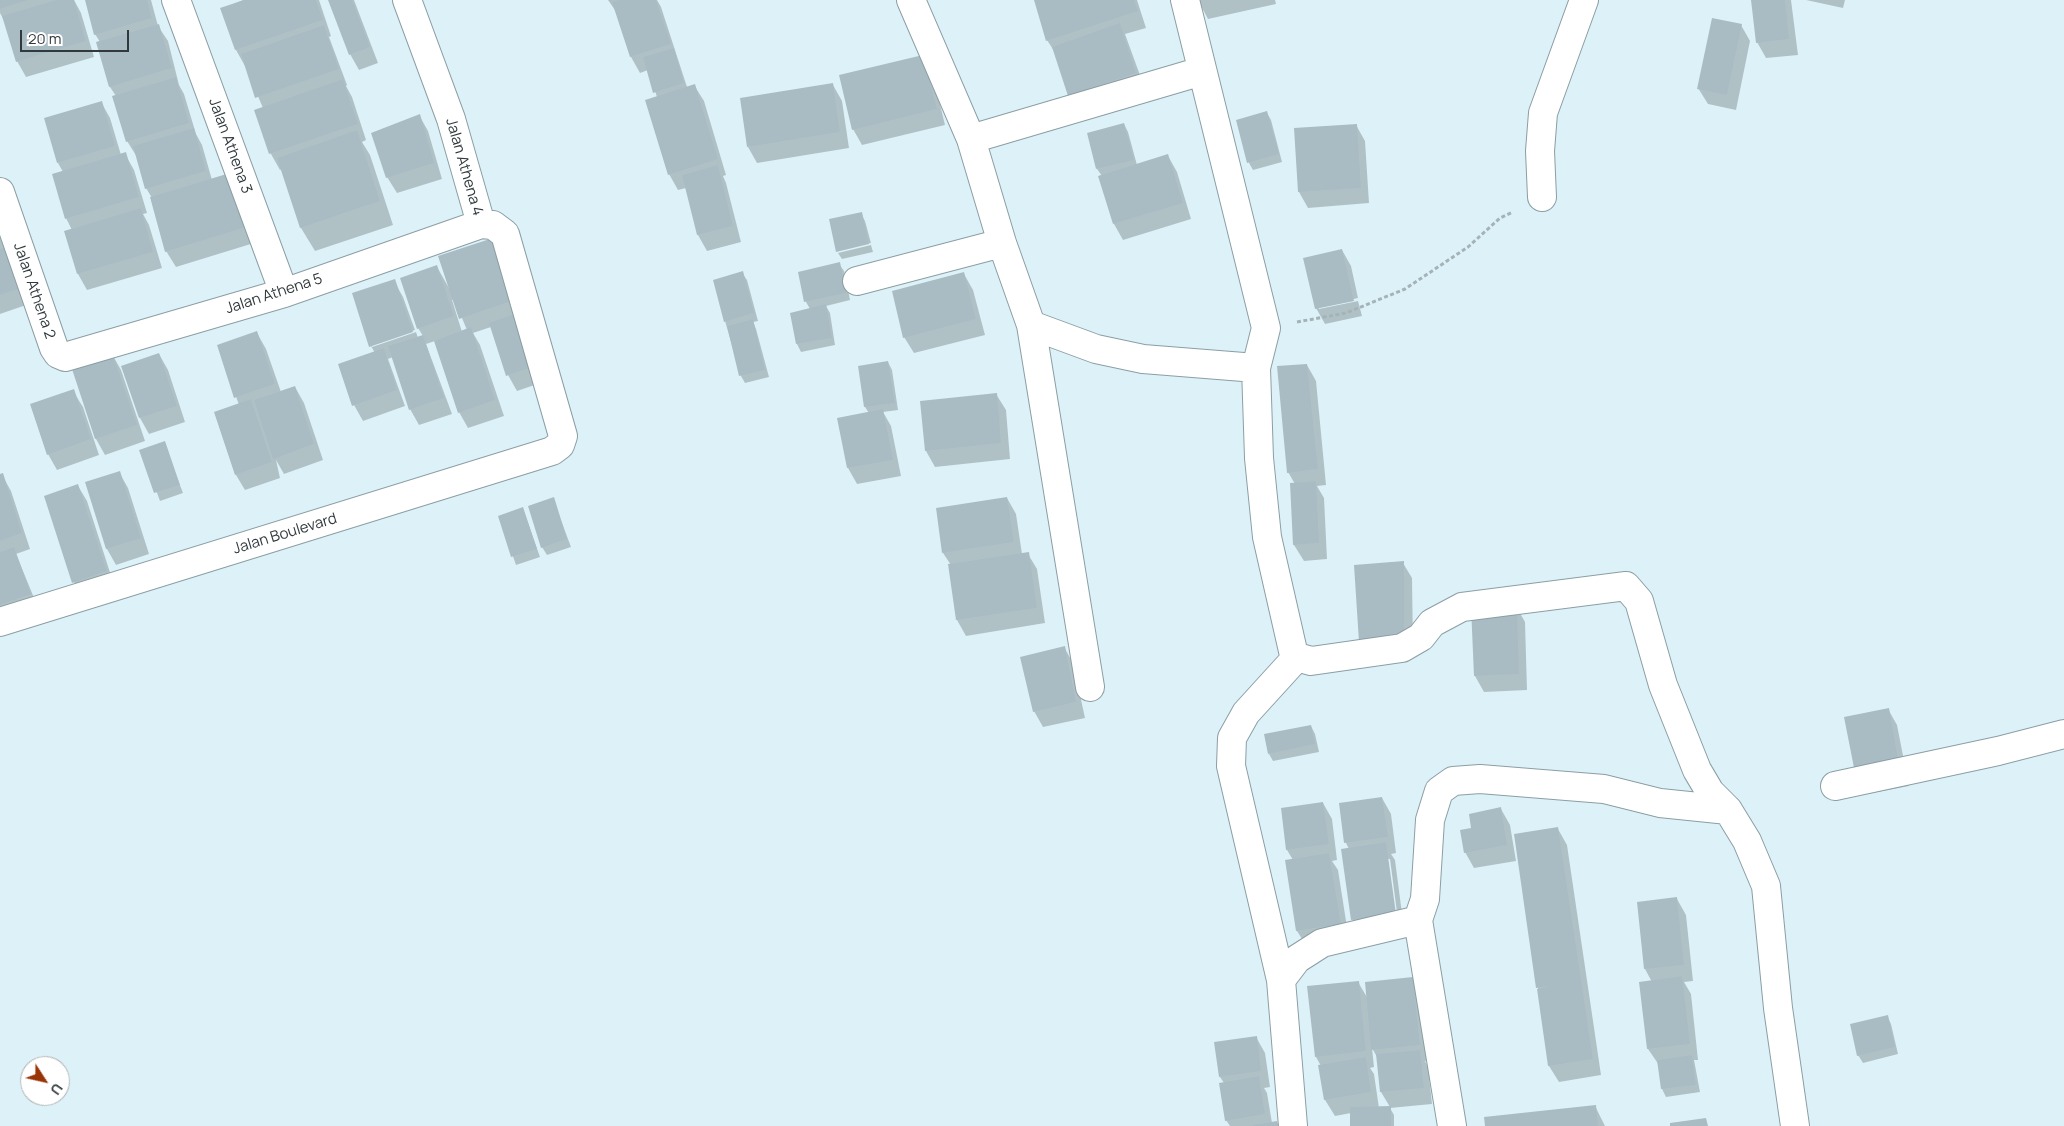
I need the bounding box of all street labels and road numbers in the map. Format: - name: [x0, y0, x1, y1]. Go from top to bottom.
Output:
- street label: Jalan Athena 3: [204, 96, 256, 196]
- street label: Jalan Athena 4: [441, 116, 487, 218]
- street label: Jalan Athena 2: [9, 241, 59, 341]
- street label: Jalan Athena 5: [223, 270, 325, 318]
- street label: Jalan Boulevard: [231, 510, 339, 558]

